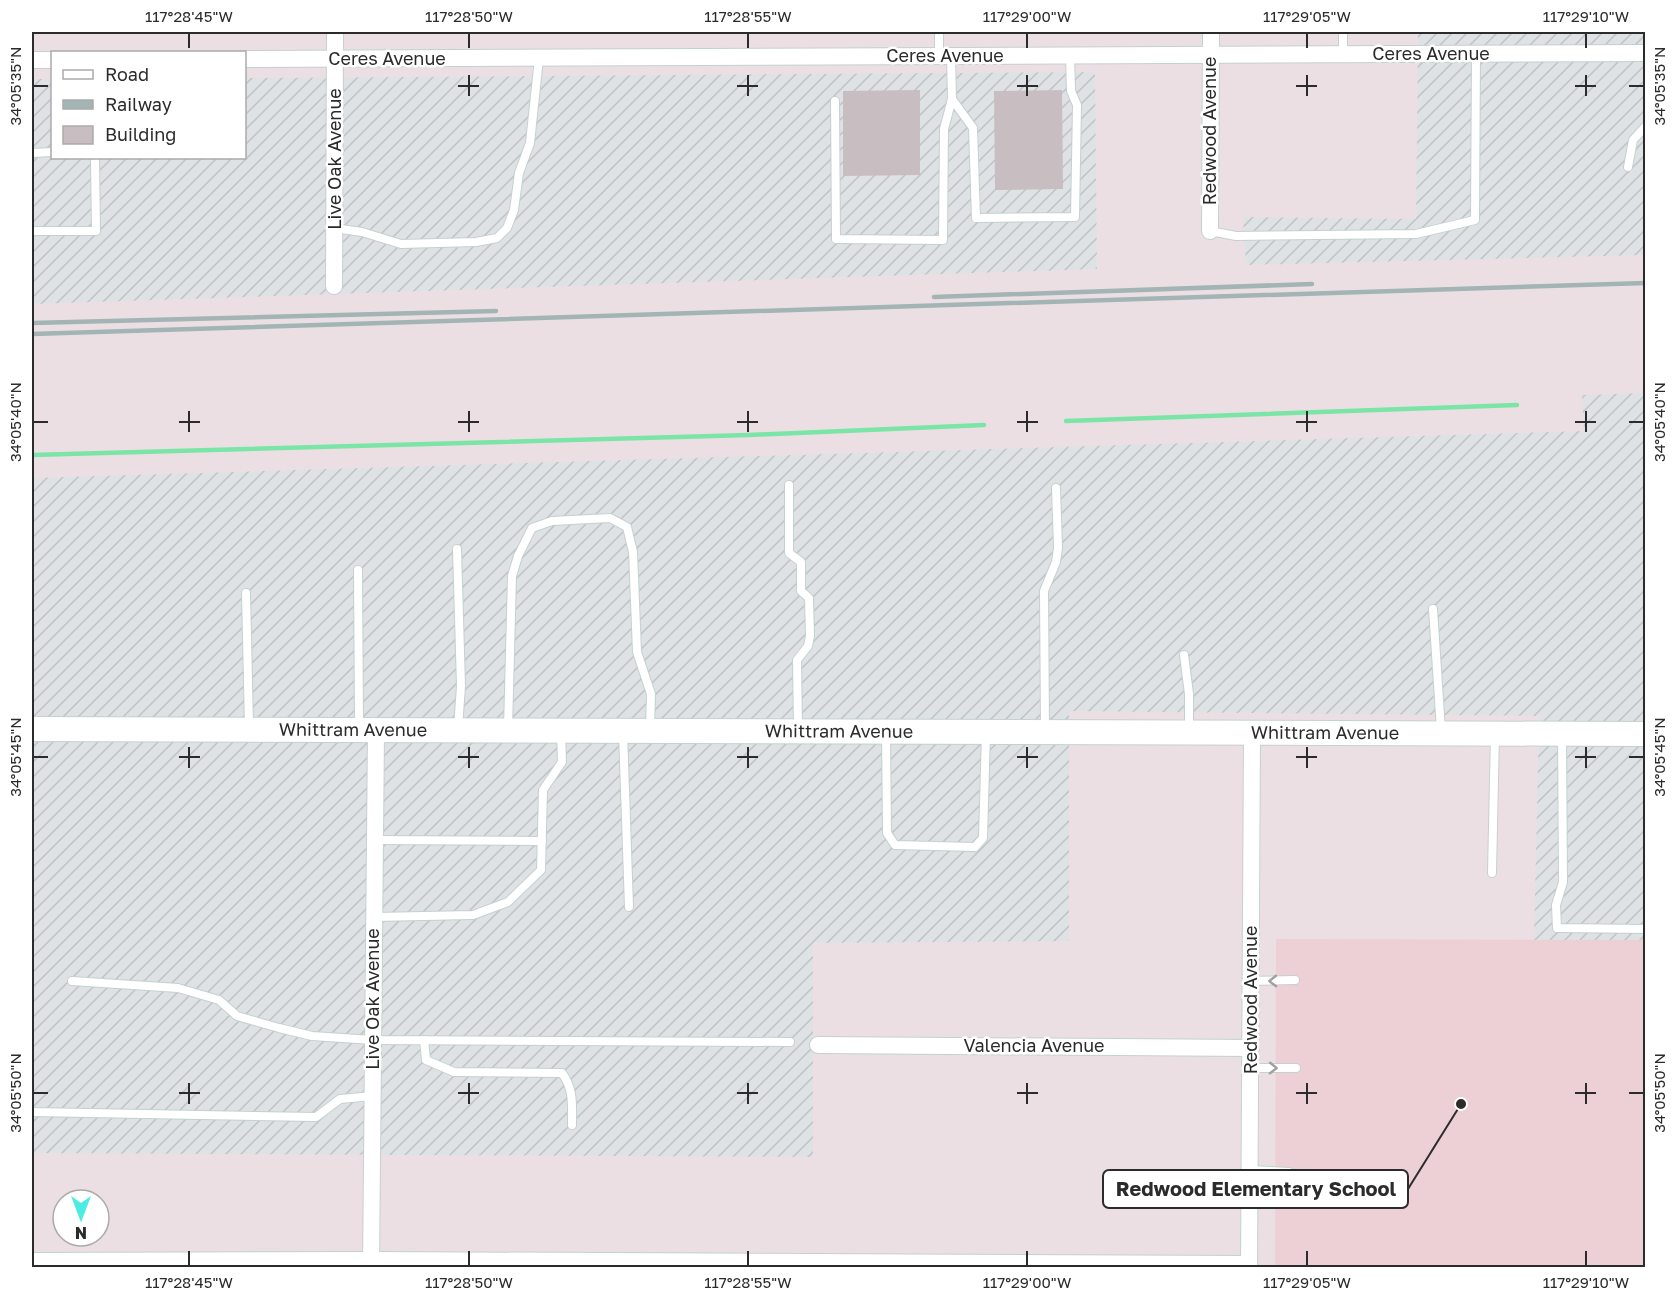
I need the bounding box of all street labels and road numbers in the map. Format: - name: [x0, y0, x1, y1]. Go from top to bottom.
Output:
- street label: Ceres Avenue: [1372, 42, 1490, 64]
- street label: Ceres Avenue: [886, 44, 1004, 66]
- street label: Ceres Avenue: [328, 47, 446, 69]
- street label: Redwood Avenue: [1198, 57, 1220, 205]
- street label: Live Oak Avenue: [323, 88, 345, 230]
- street label: Whittram Avenue: [279, 718, 427, 740]
- street label: Whittram Avenue: [765, 719, 913, 742]
- street label: Whittram Avenue: [1251, 721, 1399, 743]
- street label: Redwood Avenue: [1239, 926, 1261, 1074]
- street label: Live Oak Avenue: [361, 928, 383, 1070]
- street label: Valencia Avenue: [963, 1034, 1105, 1056]

